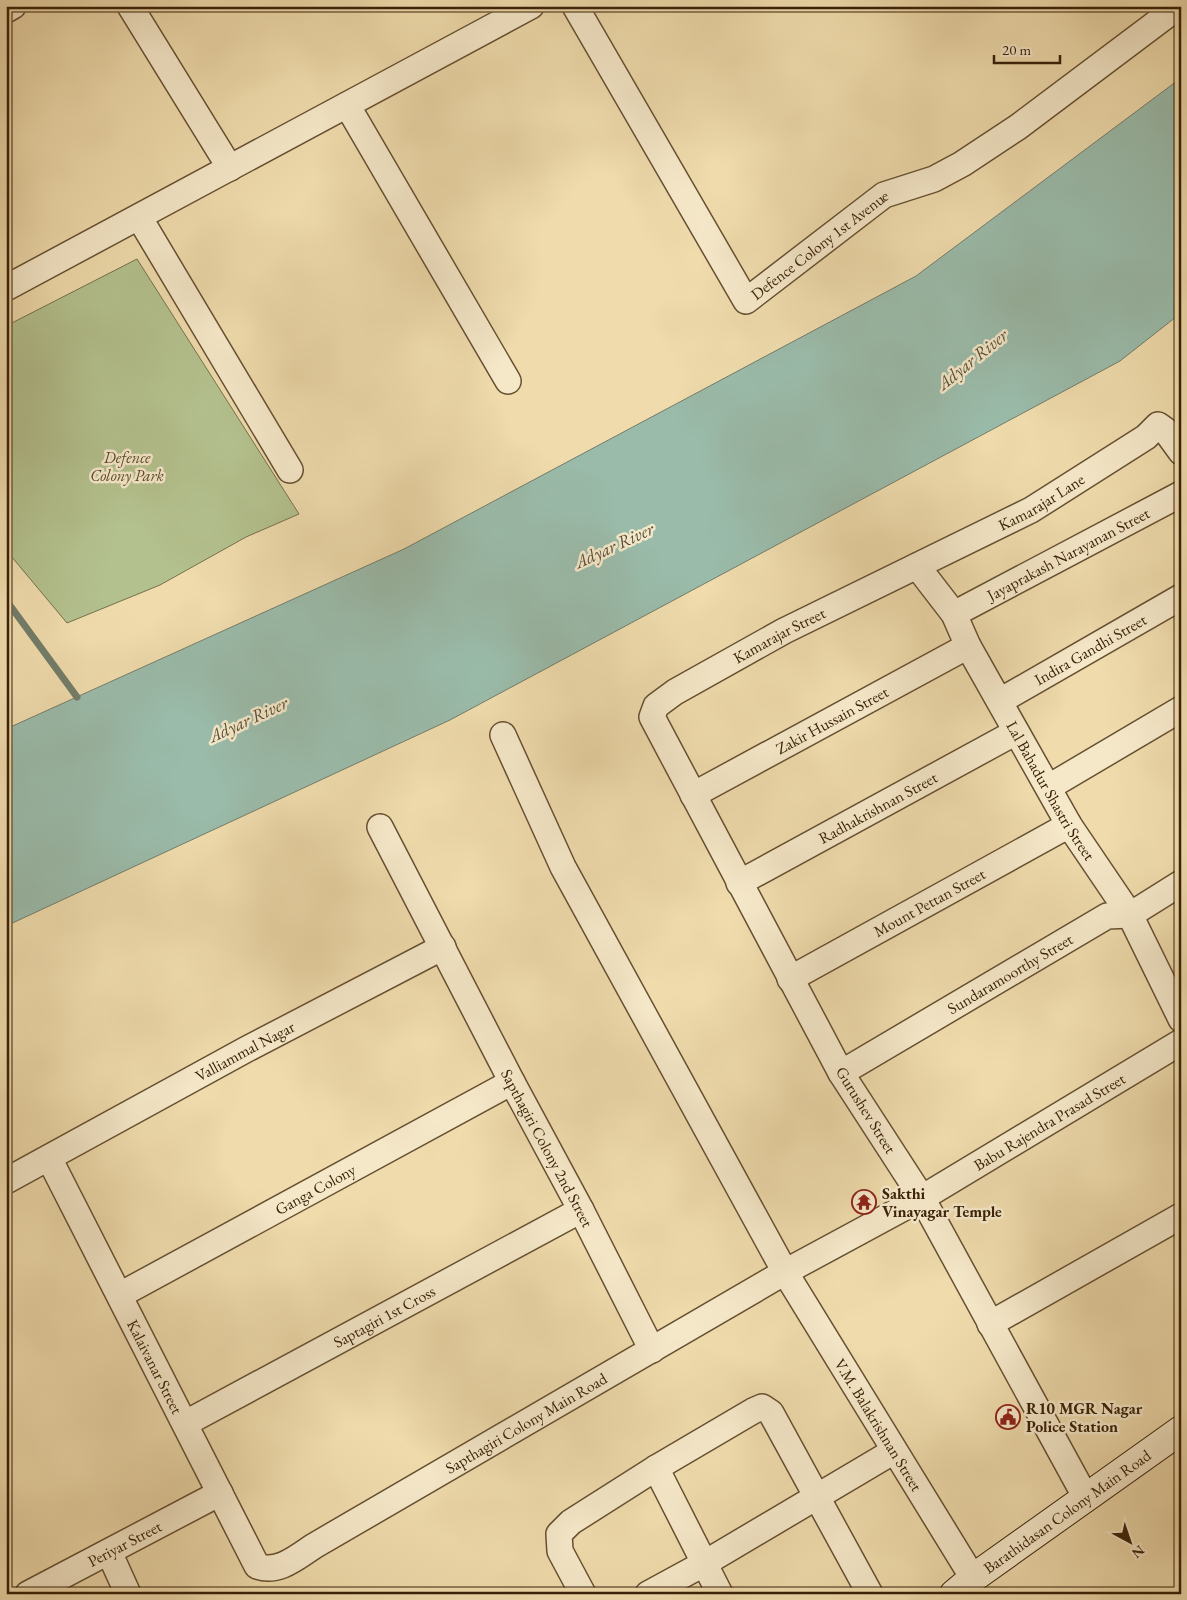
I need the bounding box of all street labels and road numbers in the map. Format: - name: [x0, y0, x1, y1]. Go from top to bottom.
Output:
- street label: Defence Colony 1st Avenue: [746, 184, 891, 304]
- street label: Kamarajar Lane: [994, 468, 1088, 535]
- street label: Jayaprakash Narayanan Street: [981, 502, 1153, 606]
- street label: Kamarajar Street: [729, 602, 829, 668]
- street label: Indira Gandhi Street: [1030, 609, 1150, 690]
- street label: Zakir Hussain Street: [772, 681, 892, 759]
- street label: Lal Bahadur Shastri Street: [1002, 717, 1100, 864]
- street label: Radhakrishnan Street: [815, 766, 941, 848]
- street label: Mount Pettan Street: [870, 863, 989, 942]
- street label: Sundaramoorthy Street: [943, 928, 1076, 1019]
- street label: Valliammal Nagar: [191, 1015, 299, 1086]
- street label: Gurushev Street: [831, 1063, 901, 1157]
- street label: Sapthagiri Colony 2nd Street: [496, 1065, 598, 1231]
- street label: Babu Rajendra Prasad Street: [969, 1068, 1129, 1175]
- street label: Ganga Colony: [271, 1158, 360, 1219]
- street label: Saptagiri 1st Cross: [329, 1280, 439, 1352]
- street label: Kalaivanar Street: [122, 1316, 188, 1417]
- street label: V.M. Balakrishnan Street: [830, 1354, 928, 1495]
- street label: Sapthagiri Colony Main Road: [441, 1367, 611, 1478]
- street label: Barathidasan Colony Main Road: [979, 1444, 1156, 1578]
- street label: Periyar Street: [84, 1515, 165, 1571]

